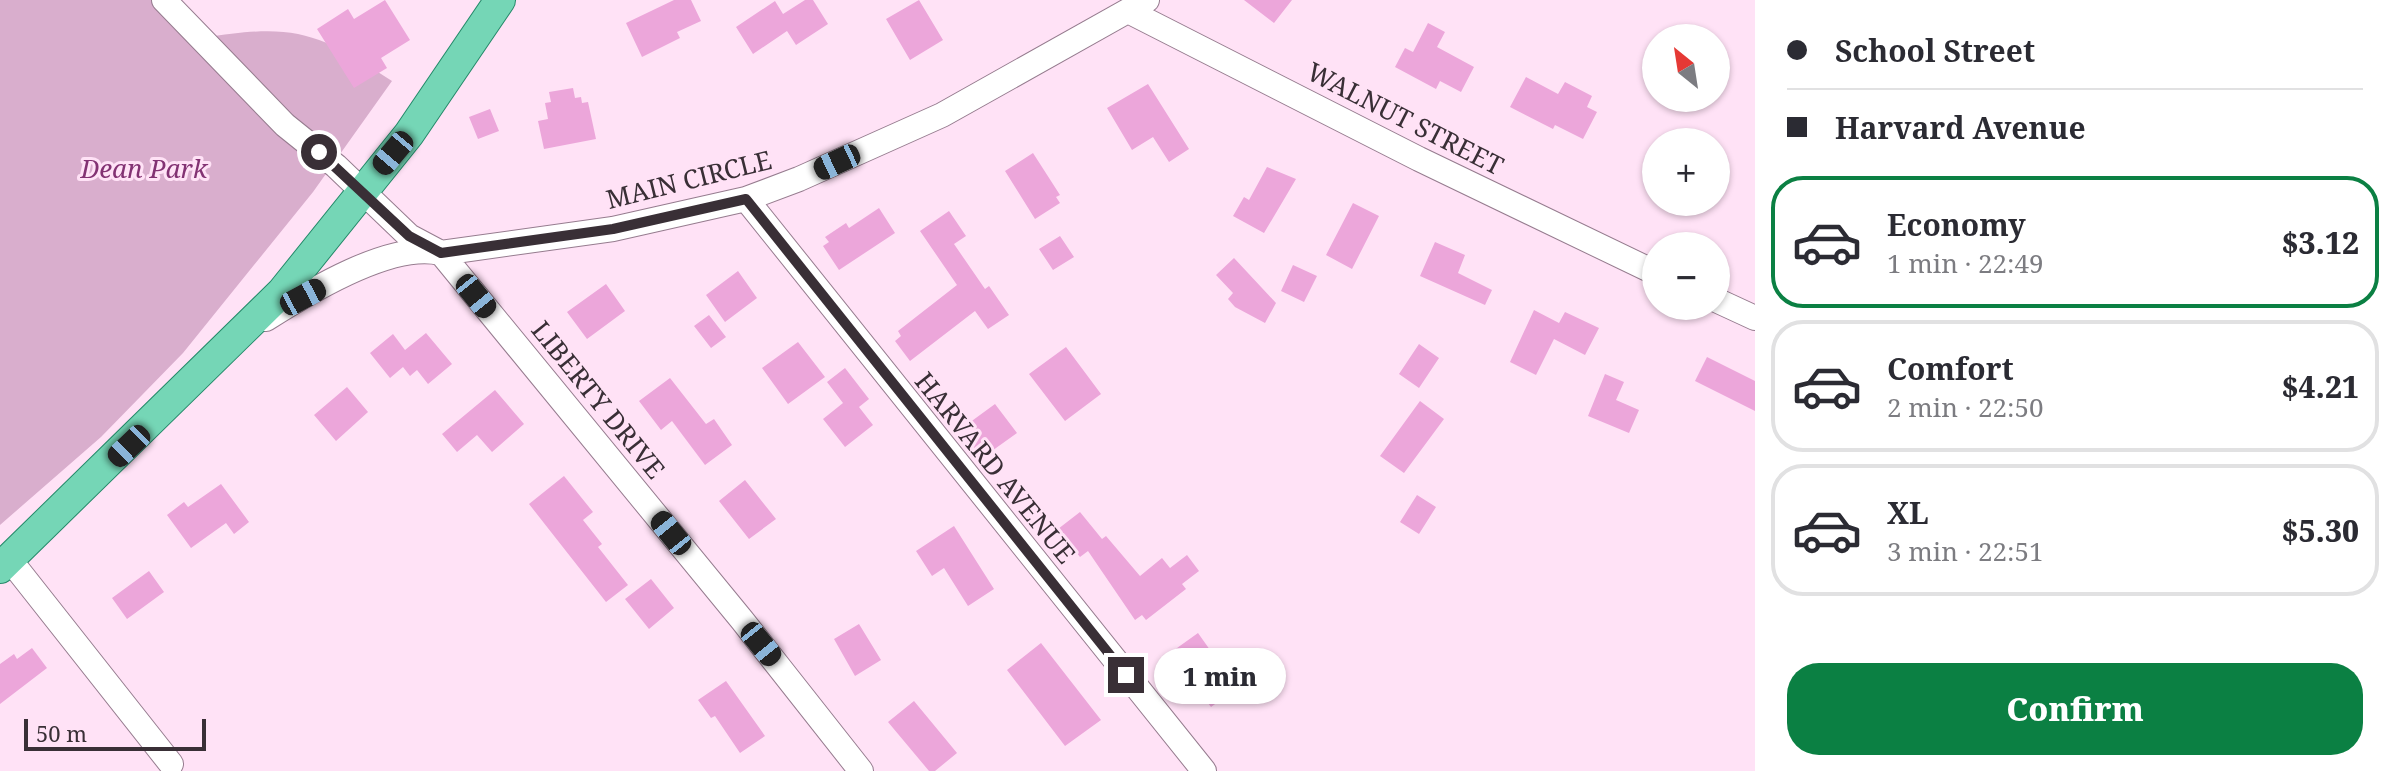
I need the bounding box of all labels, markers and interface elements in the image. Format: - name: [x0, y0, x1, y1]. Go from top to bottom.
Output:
- north arrow: [1642, 24, 1730, 112]
- map controls: [1642, 24, 1730, 320]
- text: School Street: [1835, 30, 2035, 71]
- street label: WALNUT STREET: [1301, 53, 1510, 183]
- text: Harvard Avenue: [1835, 107, 2086, 148]
- car: [368, 127, 418, 179]
- button: +: [1642, 128, 1730, 216]
- route start: [301, 134, 337, 170]
- street label: MAIN CIRCLE: [602, 141, 775, 217]
- car: [810, 141, 864, 183]
- park label: Dean Park: [79, 150, 209, 186]
- text: Economy: [1887, 204, 2026, 245]
- icon: car: [1791, 206, 1863, 278]
- text: $3.12: [2282, 222, 2359, 263]
- button: −: [1642, 232, 1730, 320]
- text: 1 min · 22:49: [1887, 245, 2044, 281]
- car: [452, 270, 500, 322]
- car: [276, 275, 330, 319]
- street label: LIBERTY DRIVE: [524, 313, 674, 486]
- text: Comfort: [1887, 348, 2014, 389]
- icon: car: [1791, 350, 1863, 422]
- street label: HARVARD AVENUE: [907, 364, 1084, 571]
- text: $4.21: [2282, 366, 2359, 407]
- text: 2 min · 22:50: [1887, 389, 2044, 425]
- car: [103, 421, 155, 471]
- text: XL: [1887, 492, 1929, 533]
- icon: car: [1791, 494, 1863, 566]
- car: [647, 507, 695, 559]
- text: $5.30: [2282, 510, 2359, 551]
- text: 3 min · 22:51: [1887, 533, 2044, 569]
- car: [737, 618, 785, 670]
- callout: 1 min: [1154, 647, 1286, 703]
- route end: [1108, 657, 1144, 693]
- text: 1 min: [1183, 658, 1257, 694]
- button: Confirm: [1787, 663, 2363, 755]
- scale bar: [24, 715, 206, 751]
- text: 50 m: [36, 718, 87, 748]

